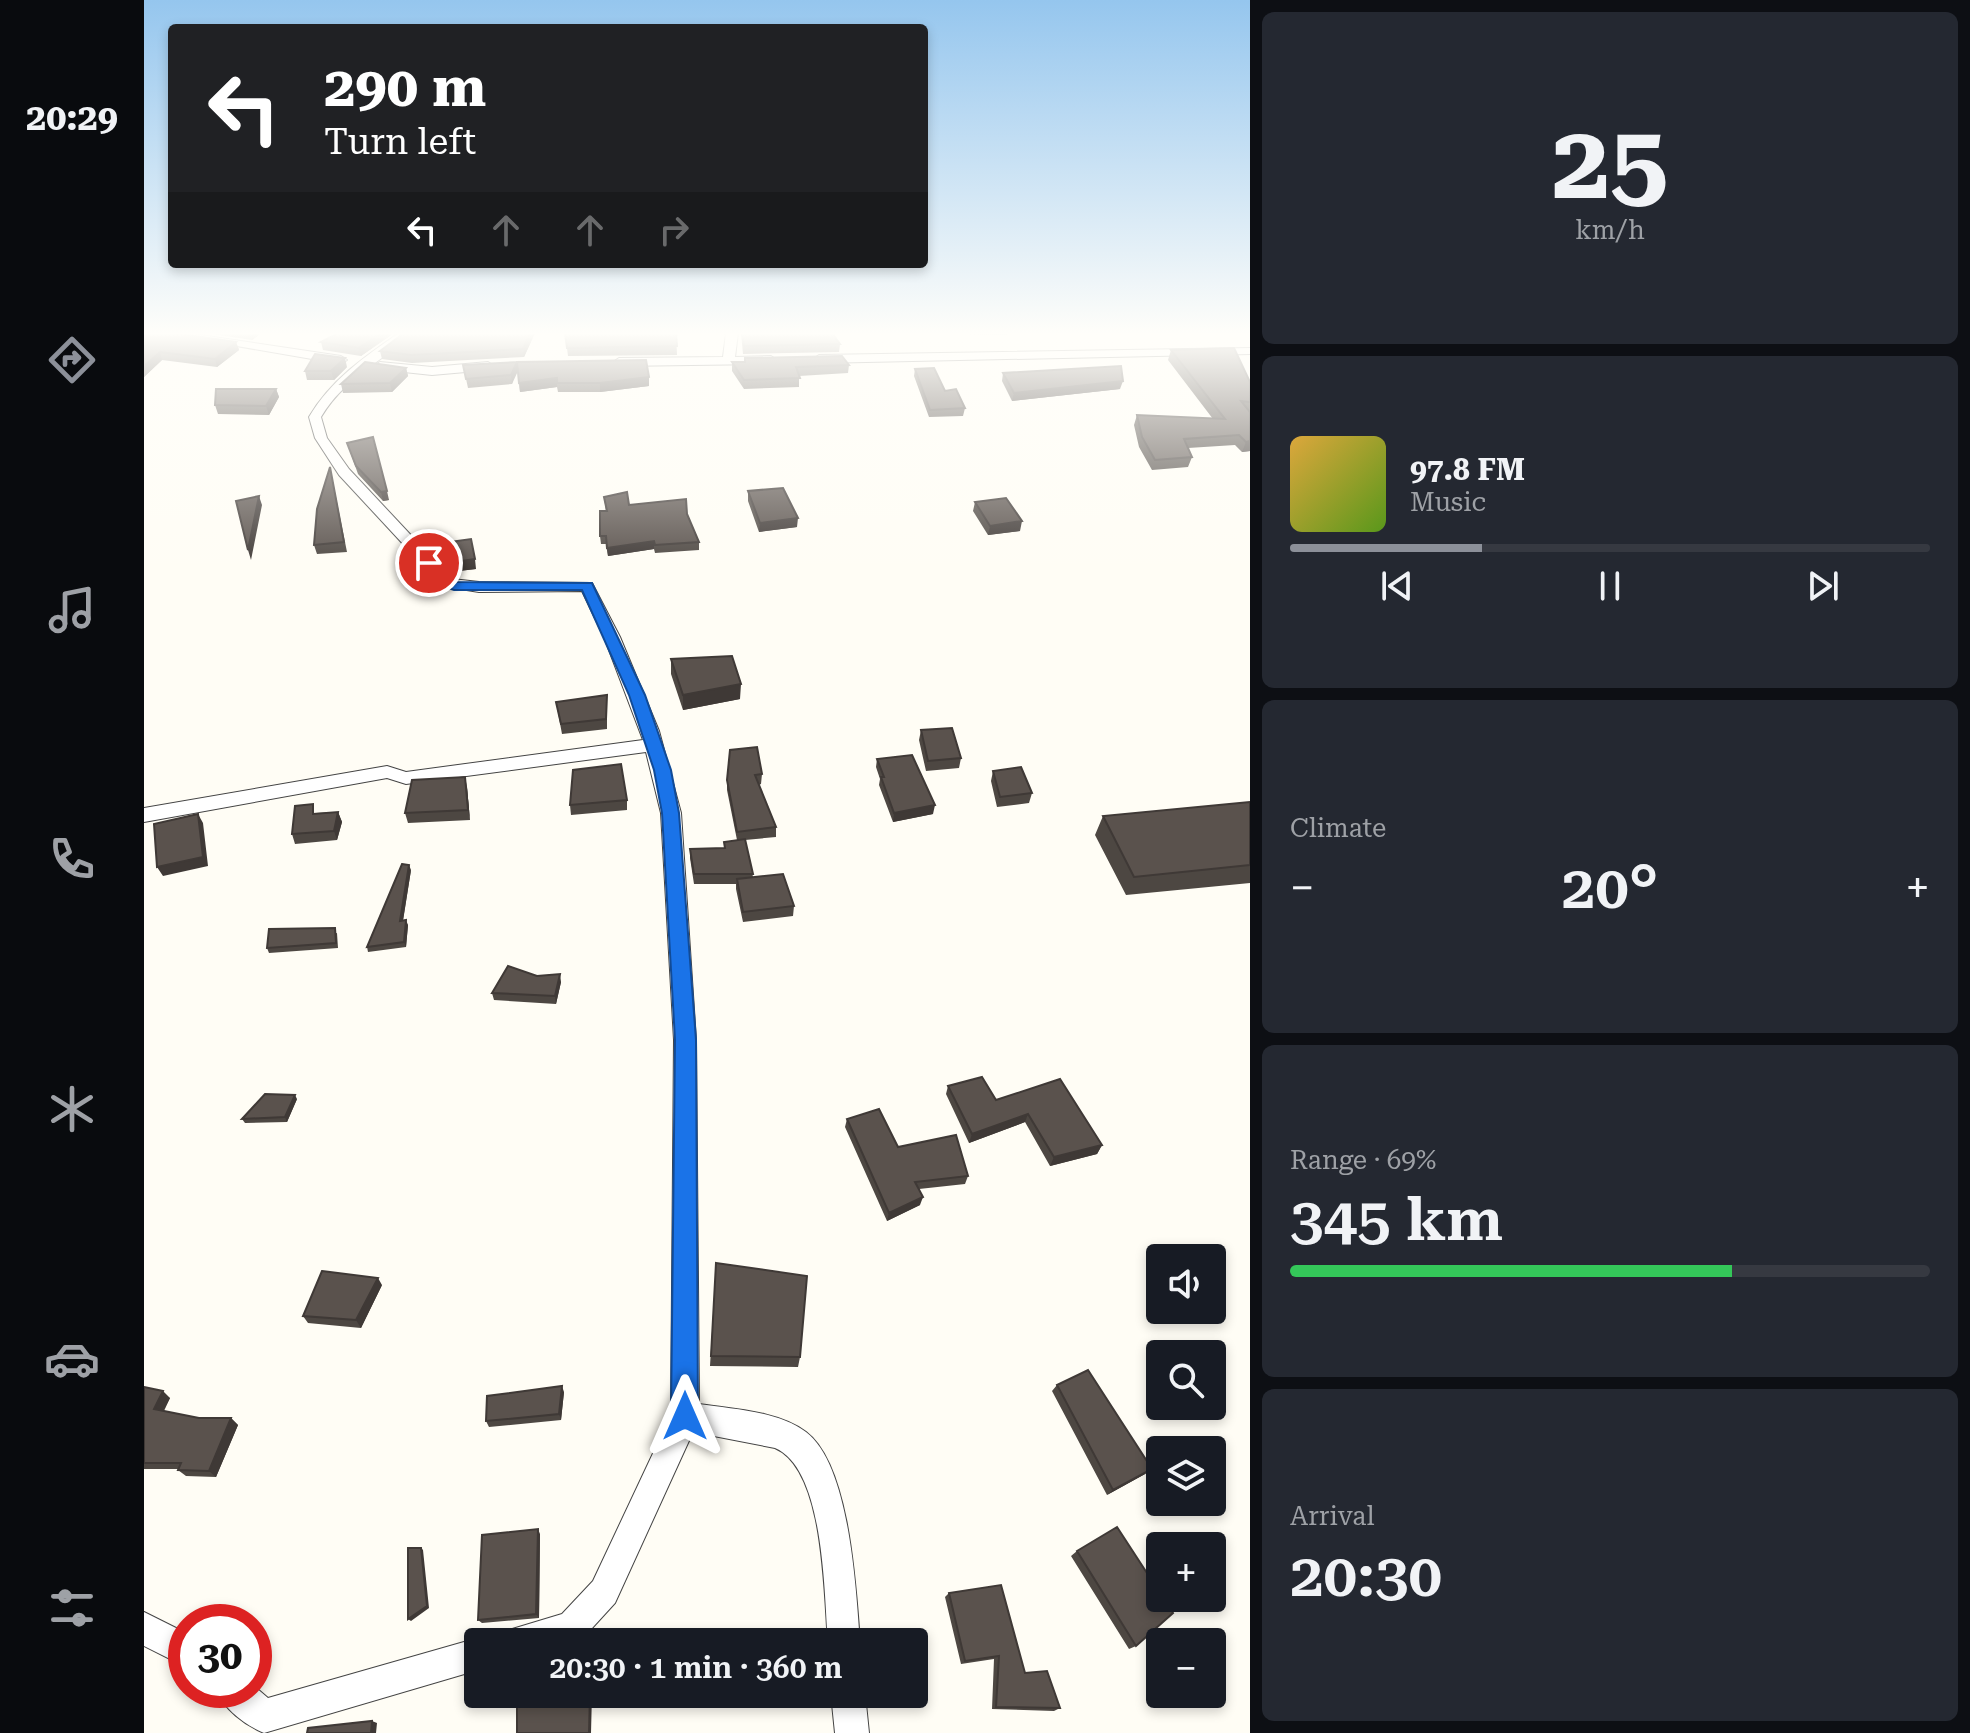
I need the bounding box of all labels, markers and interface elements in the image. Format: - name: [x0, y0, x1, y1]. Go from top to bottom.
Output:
- text: 290 m: [324, 54, 486, 120]
- icon: left: [192, 56, 296, 160]
- text: 20:29: [26, 97, 118, 139]
- text: 25: [1552, 102, 1668, 223]
- text: Turn left: [324, 121, 476, 163]
- icon: left: [400, 208, 444, 252]
- icon: ahead: [484, 208, 528, 252]
- icon: ahead: [568, 208, 612, 252]
- icon: right: [652, 208, 696, 252]
- text: km/h: [1575, 215, 1645, 245]
- icon: directions: [44, 332, 100, 388]
- text: 97.8 FM: [1410, 452, 1525, 487]
- text: Music: [1410, 487, 1486, 517]
- pin: [395, 529, 463, 597]
- icon: arrive: [407, 541, 451, 585]
- icon: previous: [1375, 564, 1419, 608]
- icon: pause: [1588, 564, 1632, 608]
- icon: next: [1801, 564, 1845, 608]
- icon: music: [44, 582, 100, 638]
- text: Climate: [1290, 813, 1386, 843]
- icon: phone: [44, 831, 100, 887]
- text: 20°: [1562, 852, 1658, 923]
- text: −: [1290, 862, 1315, 914]
- text: +: [1905, 862, 1930, 914]
- icon: climate: [44, 1081, 100, 1137]
- text: Range · 69%: [1290, 1145, 1436, 1175]
- text: 345 km: [1290, 1184, 1503, 1255]
- map controls: [1146, 1244, 1226, 1708]
- button: sound: [1146, 1244, 1226, 1324]
- icon: car: [44, 1331, 100, 1387]
- button: search: [1146, 1340, 1226, 1420]
- position arrow: [643, 1374, 727, 1458]
- button: layers: [1146, 1436, 1226, 1516]
- text: Arrival: [1290, 1501, 1375, 1531]
- button: +: [1146, 1532, 1226, 1612]
- text: 20:30: [1290, 1540, 1442, 1611]
- icon: filters: [44, 1580, 100, 1636]
- speed limit sign: 30: [168, 1604, 272, 1708]
- button: −: [1146, 1628, 1226, 1708]
- text: 20:30 · 1 min · 360 m: [550, 1650, 842, 1685]

